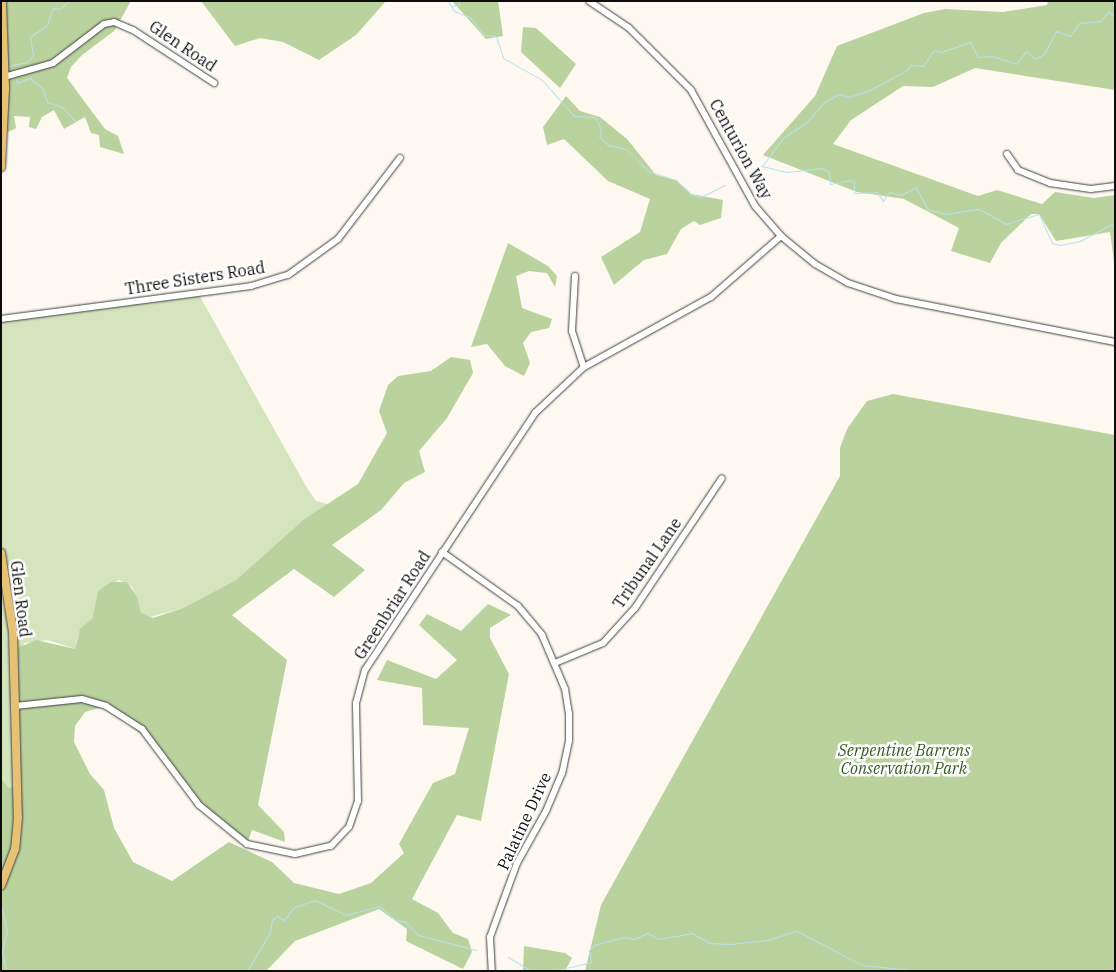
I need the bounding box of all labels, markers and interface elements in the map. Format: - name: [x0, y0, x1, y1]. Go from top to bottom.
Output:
- street label: Glen Road: [146, 17, 220, 75]
- street label: Centurion Way: [706, 96, 776, 202]
- street label: Three Sisters Road: [124, 257, 266, 299]
- street label: Tribunal Lane: [609, 514, 685, 612]
- street label: Greenbriar Road: [350, 547, 434, 663]
- street label: Glen Road: [7, 560, 35, 638]
- park label: Serpentine Barrens Conservation Park: [838, 740, 970, 778]
- street label: Palatine Drive: [493, 769, 555, 873]

